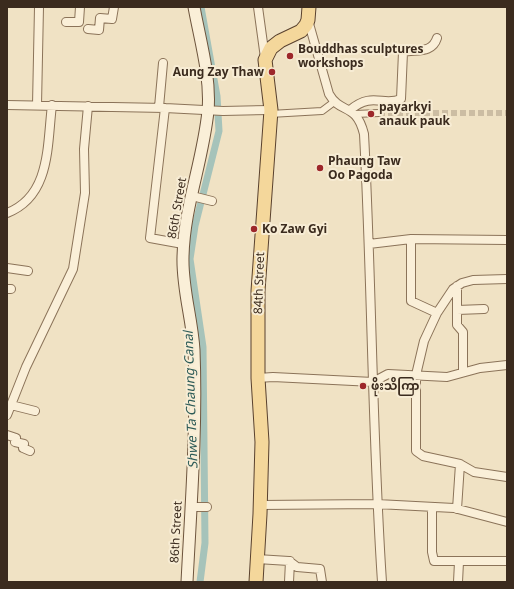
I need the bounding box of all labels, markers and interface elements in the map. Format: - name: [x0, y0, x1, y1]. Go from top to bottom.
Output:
- place label: Bouddhas sculptures workshops: [298, 37, 423, 77]
- marker: Bouddhas sculptures workshops: [285, 51, 295, 61]
- place label: Aung Zay Thaw: [173, 60, 265, 86]
- marker: Aung Zay Thaw: [267, 67, 277, 77]
- place label: payarkyi anauk pauk: [379, 95, 451, 135]
- marker: payarkyi anauk pauk: [366, 109, 376, 119]
- place label: Phaung Taw Oo Pagoda: [328, 149, 401, 189]
- marker: Phaung Taw Oo Pagoda: [315, 163, 325, 173]
- street label: 86th Street: [160, 175, 196, 241]
- place label: Ko Zaw Gyi: [262, 217, 327, 243]
- marker: Ko Zaw Gyi: [249, 224, 259, 234]
- street label: 84th Street: [246, 251, 274, 315]
- water label: Shwe Ta Chaung Canal: [176, 329, 208, 469]
- place label: ဖိုးသိကြာ: [371, 374, 420, 400]
- marker: ဖိုးသိကြာ: [358, 381, 368, 391]
- street label: 86th Street: [162, 500, 192, 564]

